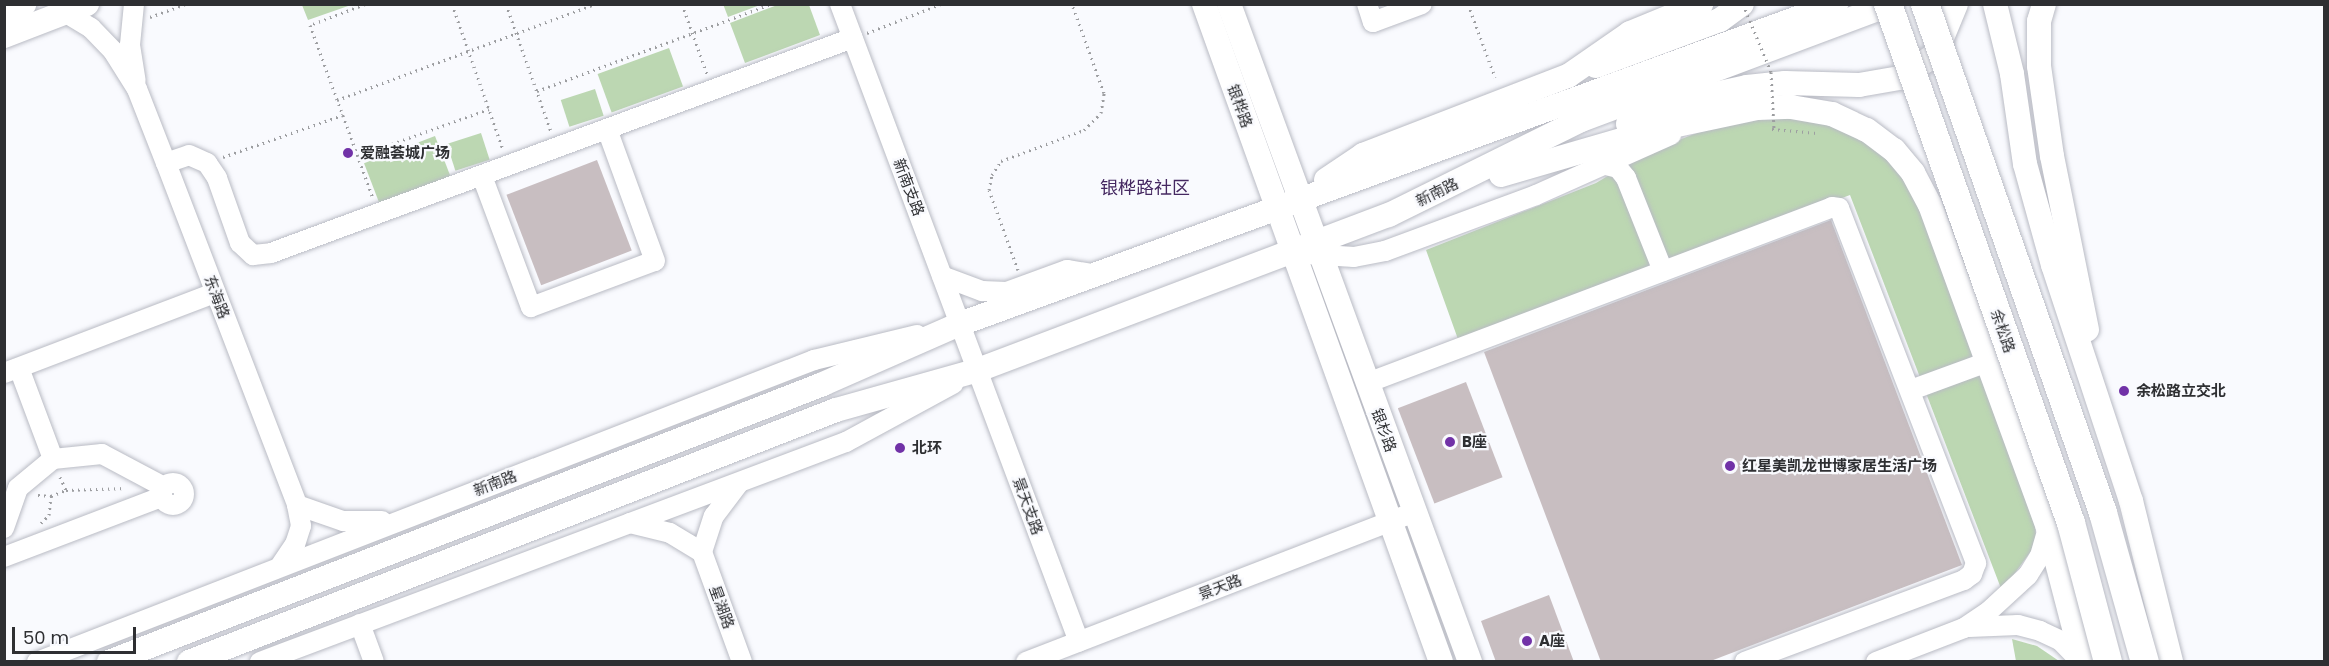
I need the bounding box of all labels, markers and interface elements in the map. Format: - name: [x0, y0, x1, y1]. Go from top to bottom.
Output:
- street label: 银桦路: [1224, 82, 1256, 130]
- place label: 爱融荟城广场: [360, 144, 450, 162]
- marker: 爱融荟城广场: [341, 146, 355, 160]
- street label: 新南支路: [890, 156, 928, 218]
- street label: 新南路: [1413, 174, 1461, 210]
- district label: 银桦路社区: [1100, 177, 1190, 199]
- street label: 东海路: [201, 273, 233, 321]
- street label: 余松路: [1987, 307, 2019, 355]
- place label: 余松路立交北: [2136, 382, 2226, 400]
- marker: 余松路立交北: [2117, 384, 2131, 398]
- street label: 银杉路: [1368, 406, 1400, 454]
- place label: B座: [1462, 433, 1487, 451]
- marker: B座: [1443, 435, 1457, 449]
- place label: 北环: [912, 439, 942, 457]
- marker: 北环: [893, 441, 907, 455]
- place label: 红星美凯龙世博家居生活广场: [1742, 457, 1937, 475]
- marker: 红星美凯龙世博家居生活广场: [1723, 459, 1737, 473]
- street label: 新南路: [471, 467, 519, 499]
- street label: 景天支路: [1009, 475, 1047, 537]
- street label: 景天路: [1196, 571, 1244, 603]
- street label: 星湖路: [706, 583, 738, 631]
- scale bar: [15, 615, 140, 653]
- text: 50 m: [23, 625, 69, 650]
- place label: A座: [1539, 632, 1565, 650]
- marker: A座: [1520, 634, 1534, 648]

